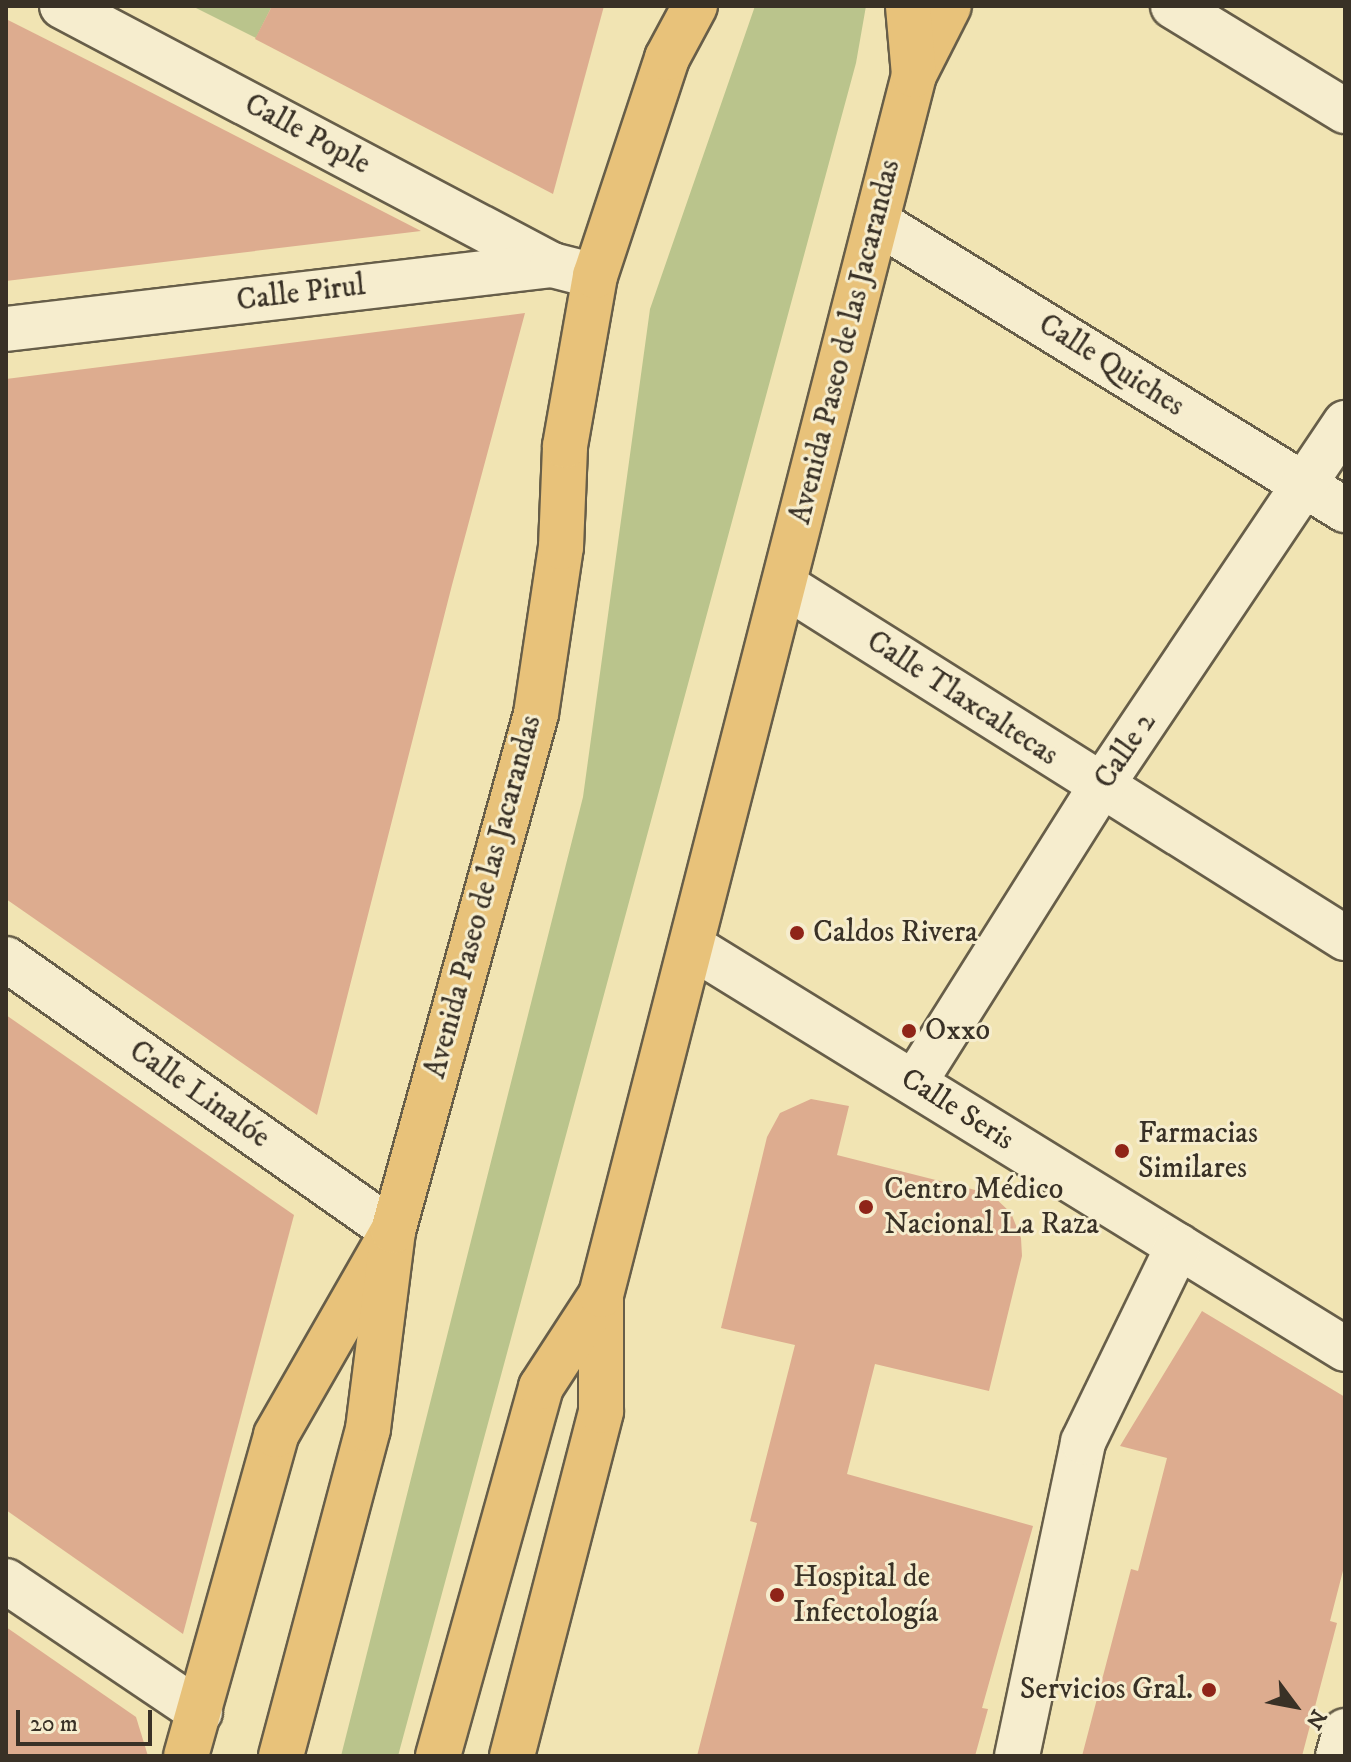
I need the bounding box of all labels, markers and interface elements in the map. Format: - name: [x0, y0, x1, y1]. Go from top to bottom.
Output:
- street label: Calle Pople: [238, 87, 376, 183]
- street label: Avenida Paseo de las Jacarandas: [783, 156, 909, 528]
- street label: Calle Pirul: [235, 268, 367, 320]
- street label: Calle Quiches: [1032, 307, 1190, 425]
- street label: Calle Tlaxcaltecas: [860, 624, 1064, 774]
- street label: Calle 2: [1088, 706, 1164, 796]
- street label: Avenida Paseo de las Jacarandas: [418, 712, 550, 1082]
- place label: Caldos Rivera: [813, 915, 978, 951]
- marker: Caldos Rivera: [788, 924, 806, 942]
- place label: Oxxo: [925, 1013, 990, 1049]
- marker: Oxxo: [900, 1022, 918, 1040]
- street label: Calle Linalóe: [122, 1033, 276, 1157]
- street label: Calle Seris: [894, 1061, 1020, 1159]
- place label: Farmacias Similares: [1138, 1116, 1258, 1186]
- marker: Farmacias Similares: [1113, 1142, 1131, 1160]
- place label: Centro Médico Nacional La Raza: [884, 1172, 1099, 1242]
- marker: Centro Médico Nacional La Raza: [855, 1196, 877, 1218]
- place label: Hospital de Infectología: [793, 1560, 938, 1630]
- marker: Hospital de Infectología: [768, 1586, 786, 1604]
- north arrow: [1255, 1666, 1335, 1746]
- place label: Servicios Gral.: [1020, 1672, 1193, 1708]
- marker: Servicios Gral.: [1200, 1681, 1218, 1699]
- scale bar: [20, 1694, 156, 1744]
- text: N: [1300, 1704, 1332, 1734]
- text: 20 m: [30, 1709, 78, 1739]

